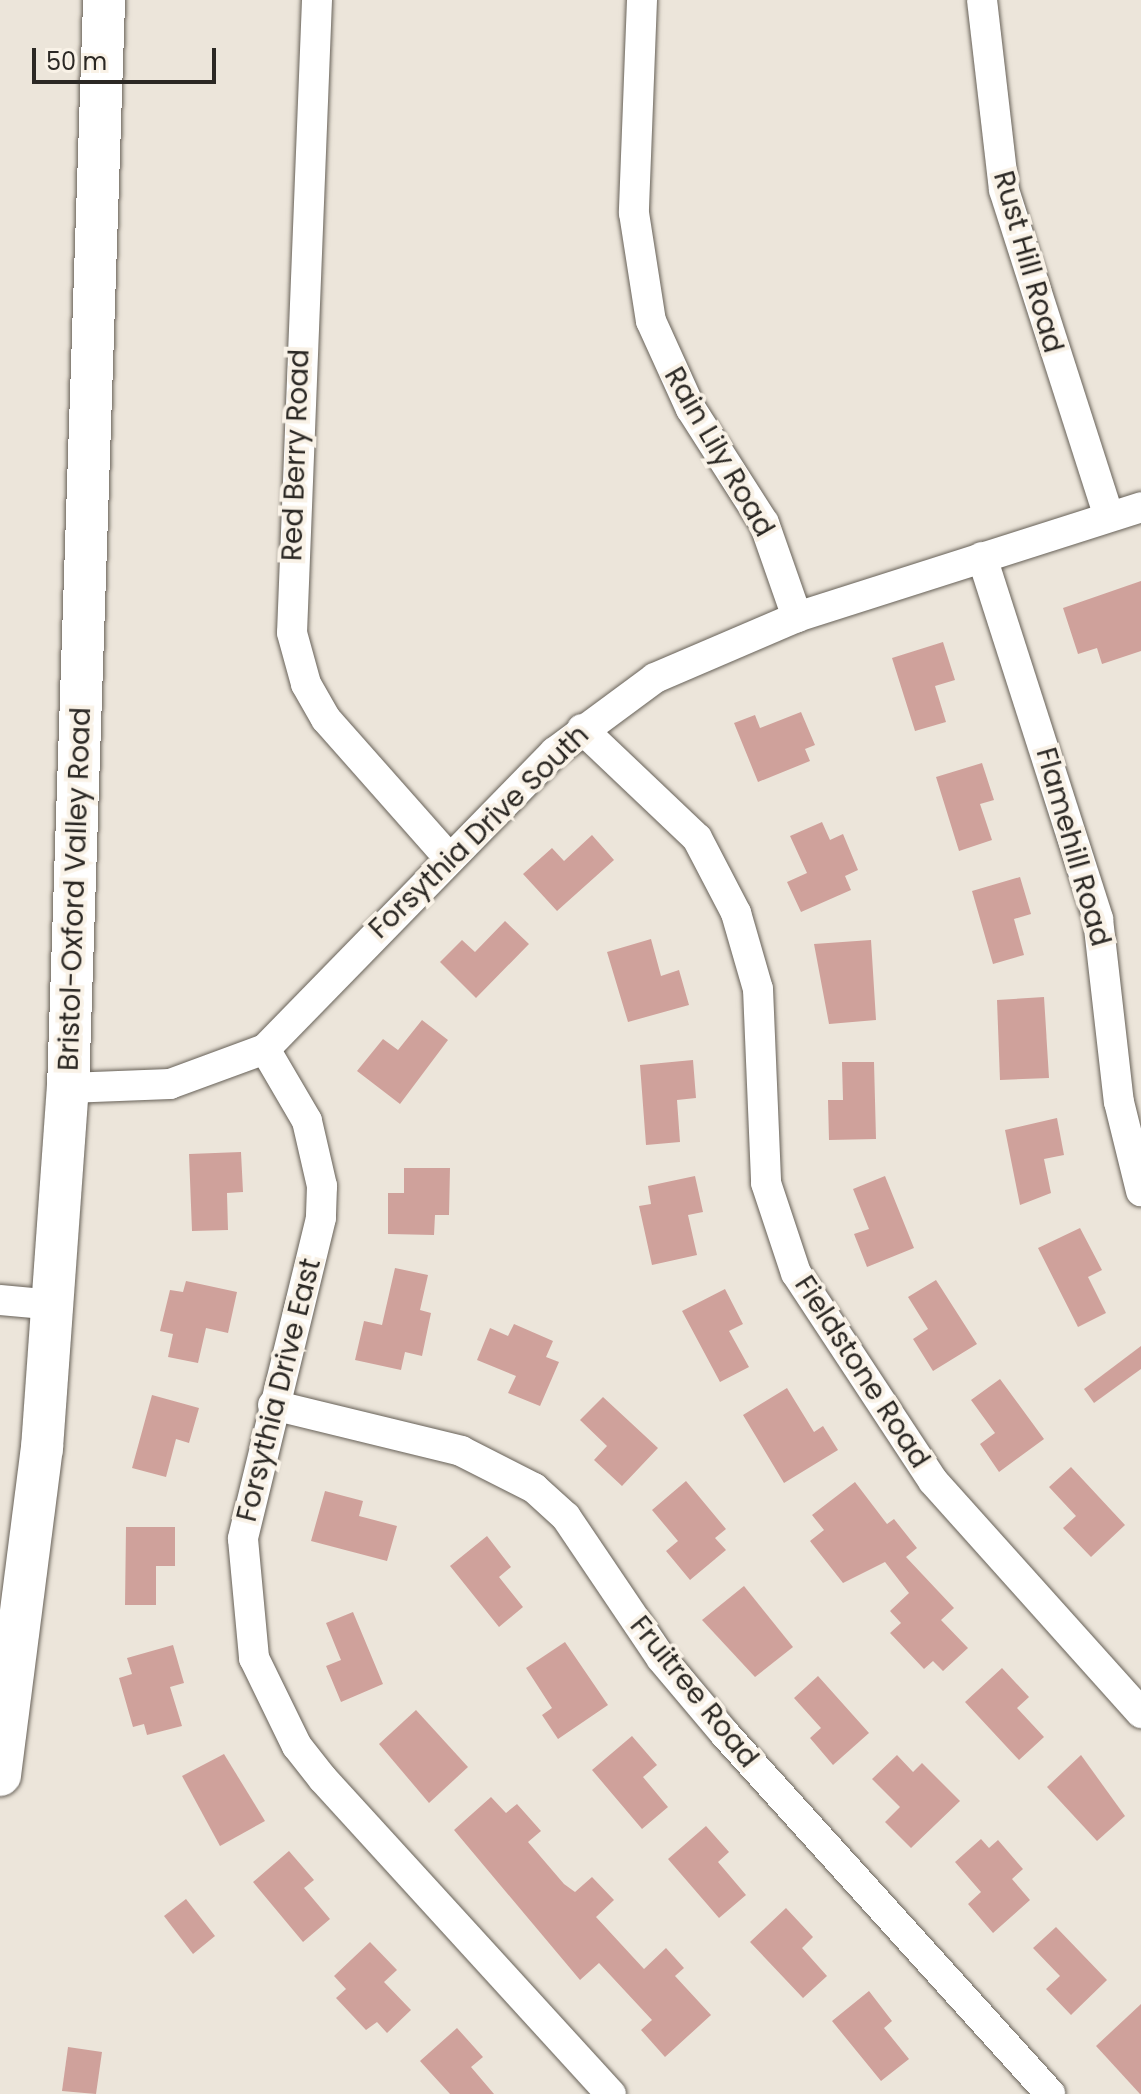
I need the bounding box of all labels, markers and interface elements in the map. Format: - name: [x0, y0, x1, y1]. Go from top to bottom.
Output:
- scale bar: [36, 32, 220, 82]
- text: 50 m: [46, 45, 107, 78]
- street label: Rust Hill Road: [986, 167, 1070, 357]
- street label: Red Berry Road: [276, 348, 316, 562]
- street label: Rain Lily Road: [657, 361, 781, 543]
- street label: Bristol-Oxford Valley Road: [52, 707, 98, 1071]
- street label: Forsythia Drive South: [362, 718, 596, 946]
- street label: Flamehill Road: [1029, 744, 1117, 950]
- street label: Forsythia Drive East: [230, 1255, 328, 1525]
- street label: Fieldstone Road: [787, 1270, 937, 1474]
- street label: Fruitree Road: [623, 1610, 765, 1774]

